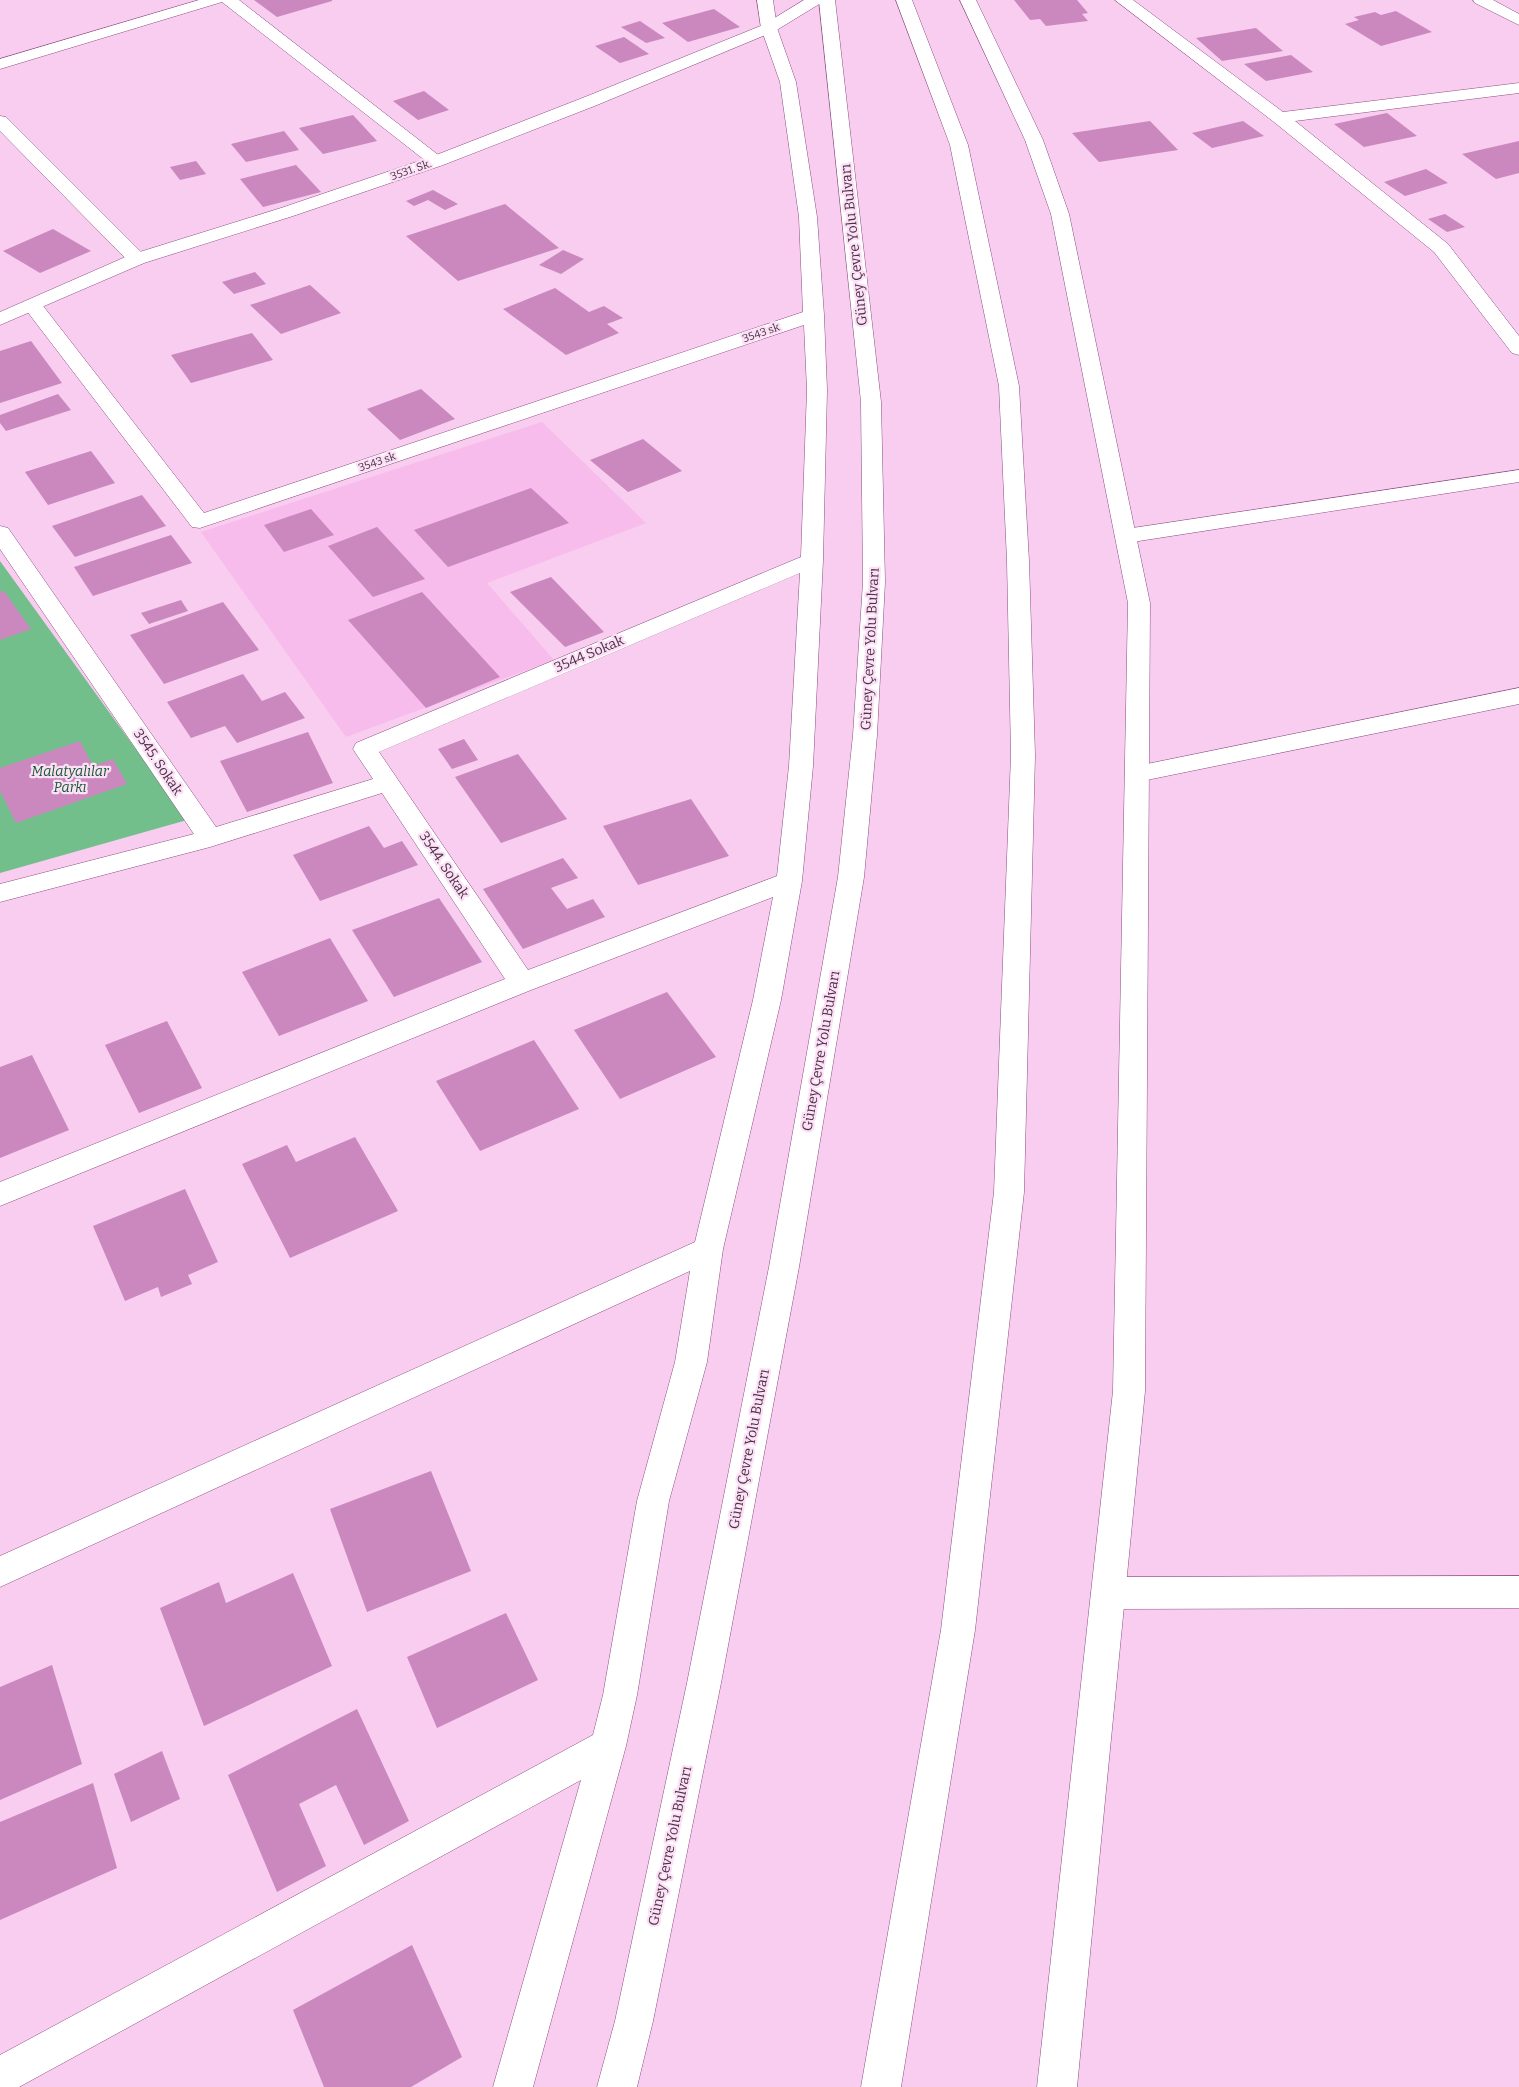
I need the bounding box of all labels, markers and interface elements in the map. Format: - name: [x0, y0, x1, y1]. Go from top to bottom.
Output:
- street label: 3531. Sk.: [389, 157, 433, 183]
- street label: Güney Çevre Yolu Bulvarı: [837, 163, 871, 327]
- street label: 3543 sk: [741, 320, 782, 345]
- street label: 3543 sk: [357, 449, 398, 474]
- street label: Güney Çevre Yolu Bulvarı: [857, 567, 883, 731]
- street label: 3544 Sokak: [552, 632, 626, 676]
- street label: 3545. Sokak: [130, 726, 186, 798]
- park label: Malatyalılar Parkı: [31, 763, 110, 796]
- street label: 3544. Sokak: [415, 828, 473, 902]
- street label: Güney Çevre Yolu Bulvarı: [799, 969, 843, 1133]
- street label: Güney Çevre Yolu Bulvarı: [725, 1368, 773, 1530]
- street label: Güney Çevre Yolu Bulvarı: [645, 1765, 695, 1927]

